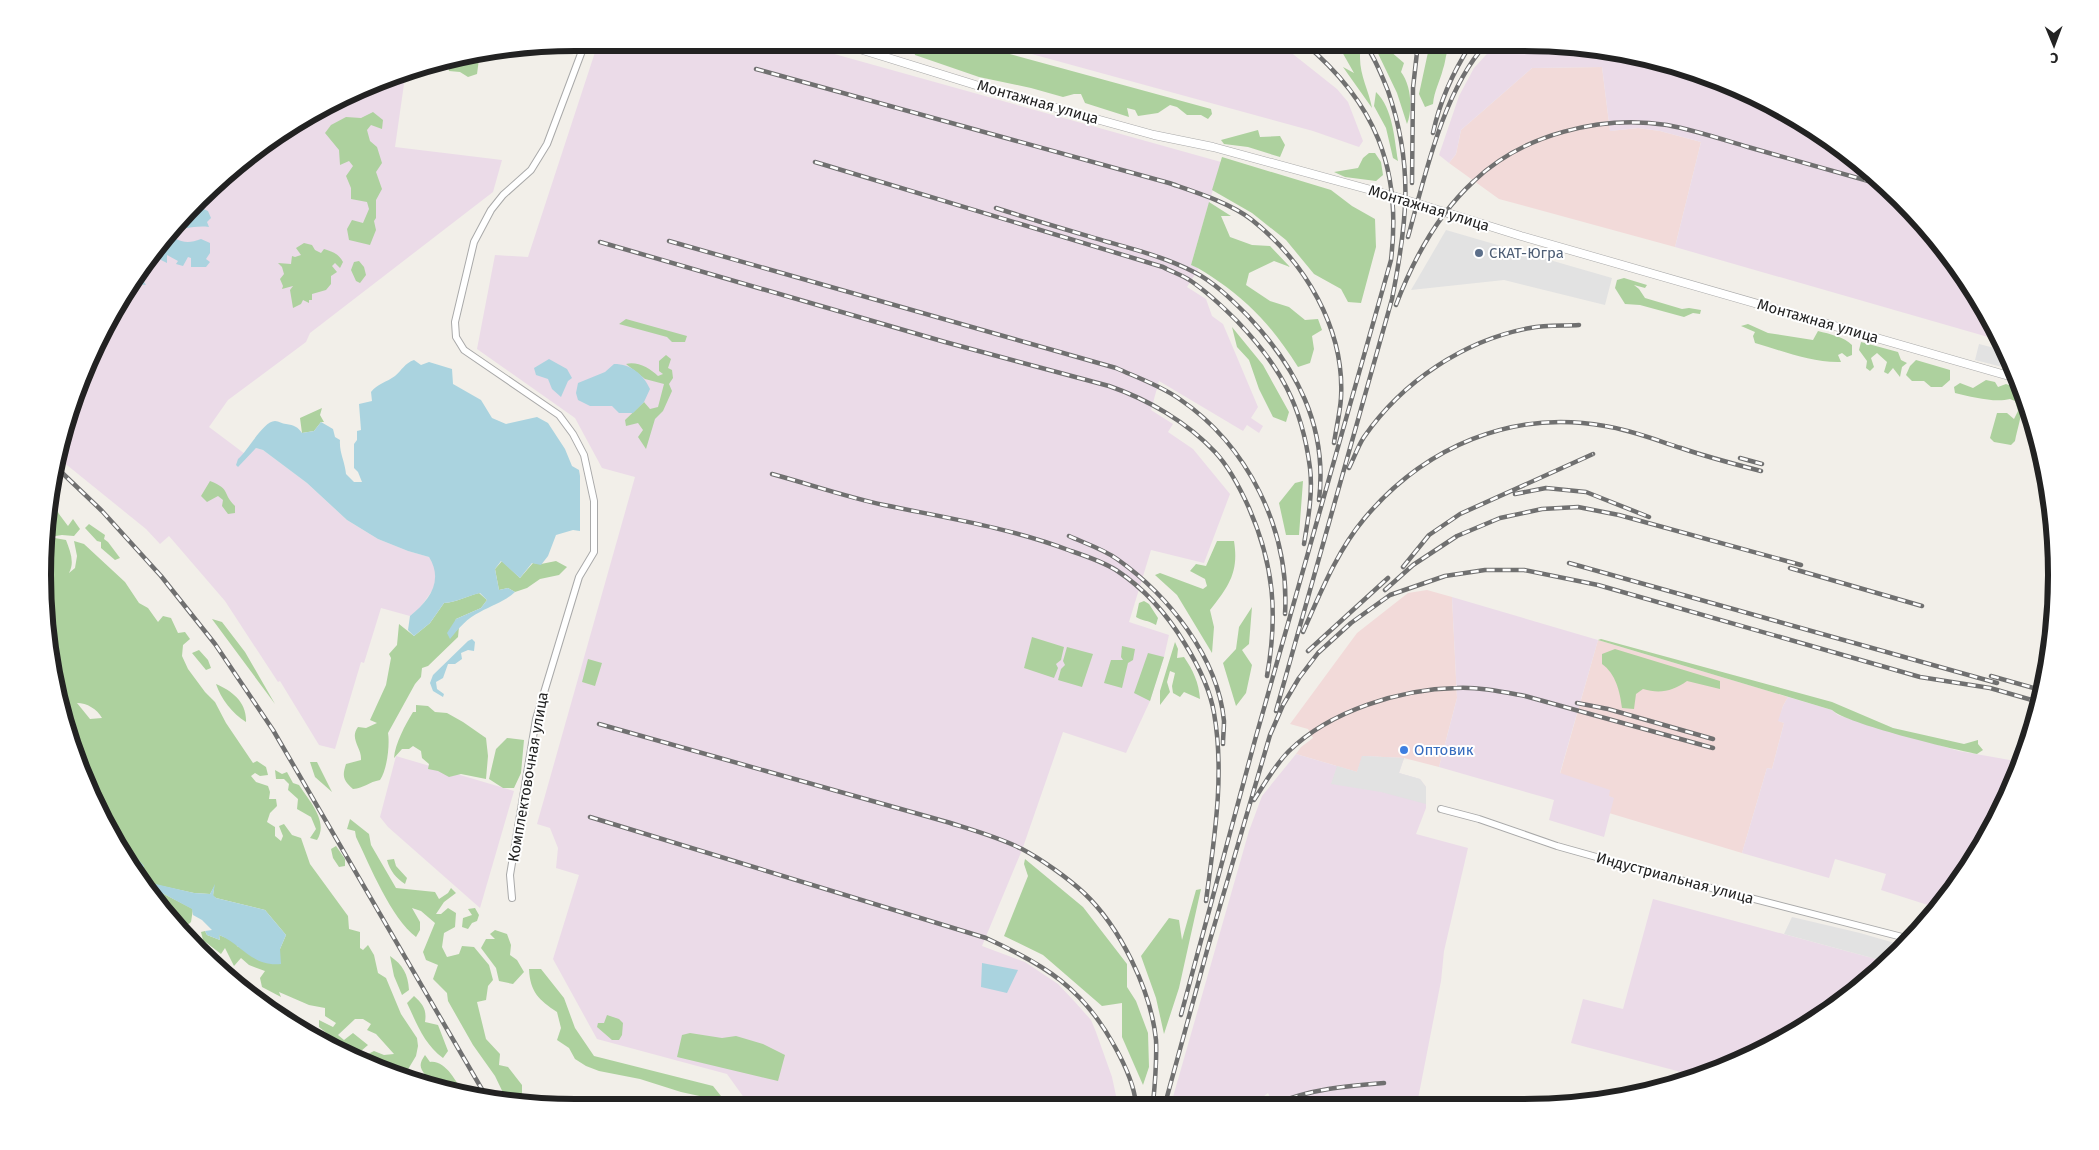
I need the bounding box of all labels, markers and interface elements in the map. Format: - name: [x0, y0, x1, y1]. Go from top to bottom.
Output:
- north arrow: [2029, 20, 2079, 70]
- text: С: [2050, 49, 2058, 66]
- street label: Монтажная улица: [975, 76, 1101, 128]
- street label: Монтажная улица: [1366, 181, 1492, 235]
- place label: СКАТ-Югра: [1489, 244, 1564, 262]
- marker: СКАТ-Югра: [1473, 247, 1485, 259]
- street label: Монтажная улица: [1755, 295, 1881, 347]
- street label: Комплектовочная улица: [504, 690, 552, 864]
- place label: Оптовик: [1414, 741, 1474, 759]
- marker: Оптовик: [1398, 744, 1410, 756]
- street label: Индустриальная улица: [1594, 848, 1756, 908]

